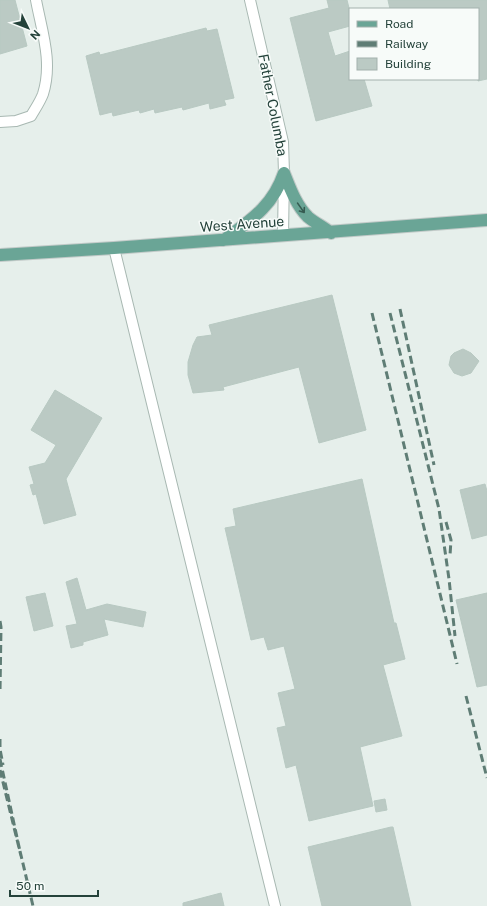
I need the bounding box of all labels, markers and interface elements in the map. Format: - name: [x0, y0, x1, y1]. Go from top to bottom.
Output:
- north arrow: [8, 8, 48, 48]
- legend: [349, 8, 479, 80]
- text: Road: [385, 17, 413, 31]
- text: N: [28, 28, 43, 42]
- text: Railway: [385, 37, 429, 51]
- street label: Father Columba: [255, 53, 291, 157]
- text: Building: [385, 57, 431, 71]
- one-way arrow: [297, 202, 305, 213]
- street label: West Avenue: [199, 213, 285, 235]
- scale bar: [10, 872, 98, 898]
- text: 50 m: [16, 879, 44, 893]

